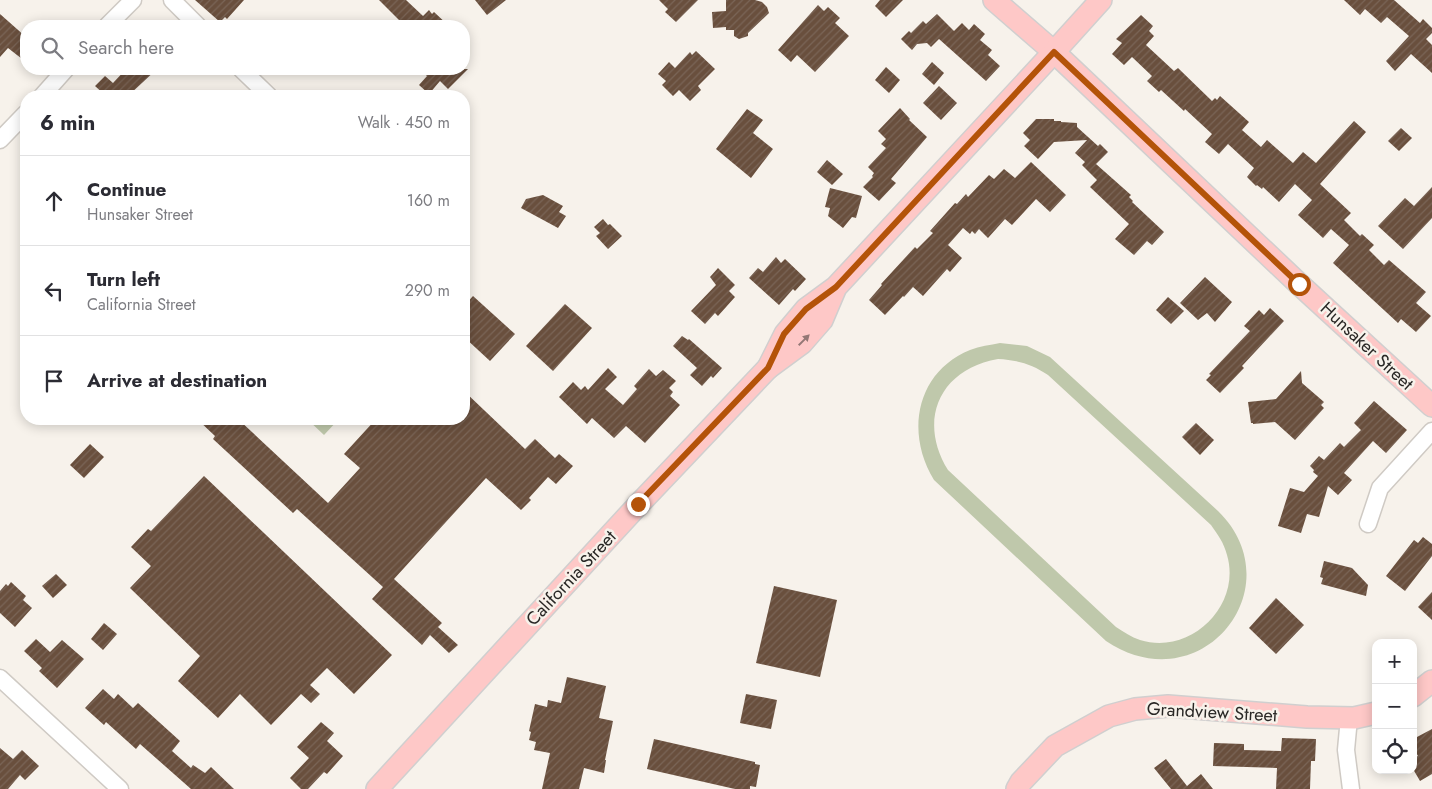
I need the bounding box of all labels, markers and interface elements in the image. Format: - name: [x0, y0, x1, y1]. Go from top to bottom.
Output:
- search box: [20, 20, 470, 75]
- icon: search: [38, 34, 66, 62]
- text: Search here: [78, 34, 174, 61]
- text: 6 min: [40, 108, 95, 138]
- text: Walk · 450 m: [358, 111, 450, 134]
- text: Continue: [87, 176, 166, 203]
- icon: ahead: [40, 187, 68, 215]
- text: 160 m: [407, 189, 450, 212]
- text: Hunsaker Street: [87, 203, 193, 226]
- text: Turn left: [87, 266, 160, 293]
- route start: [1288, 273, 1311, 296]
- icon: left: [40, 277, 68, 305]
- text: 290 m: [405, 279, 450, 302]
- text: California Street: [87, 293, 196, 316]
- street label: Hunsaker Street: [1315, 296, 1420, 397]
- one-way arrow: [798, 334, 810, 346]
- icon: arrive: [40, 367, 68, 395]
- text: Arrive at destination: [87, 367, 267, 394]
- route end: [627, 493, 650, 516]
- street label: California Street: [520, 524, 623, 632]
- map controls: [1372, 639, 1417, 774]
- button: +: [1372, 639, 1417, 684]
- button: −: [1372, 684, 1417, 729]
- street label: Grandview Street: [1146, 696, 1279, 728]
- button: locate: [1372, 729, 1417, 774]

